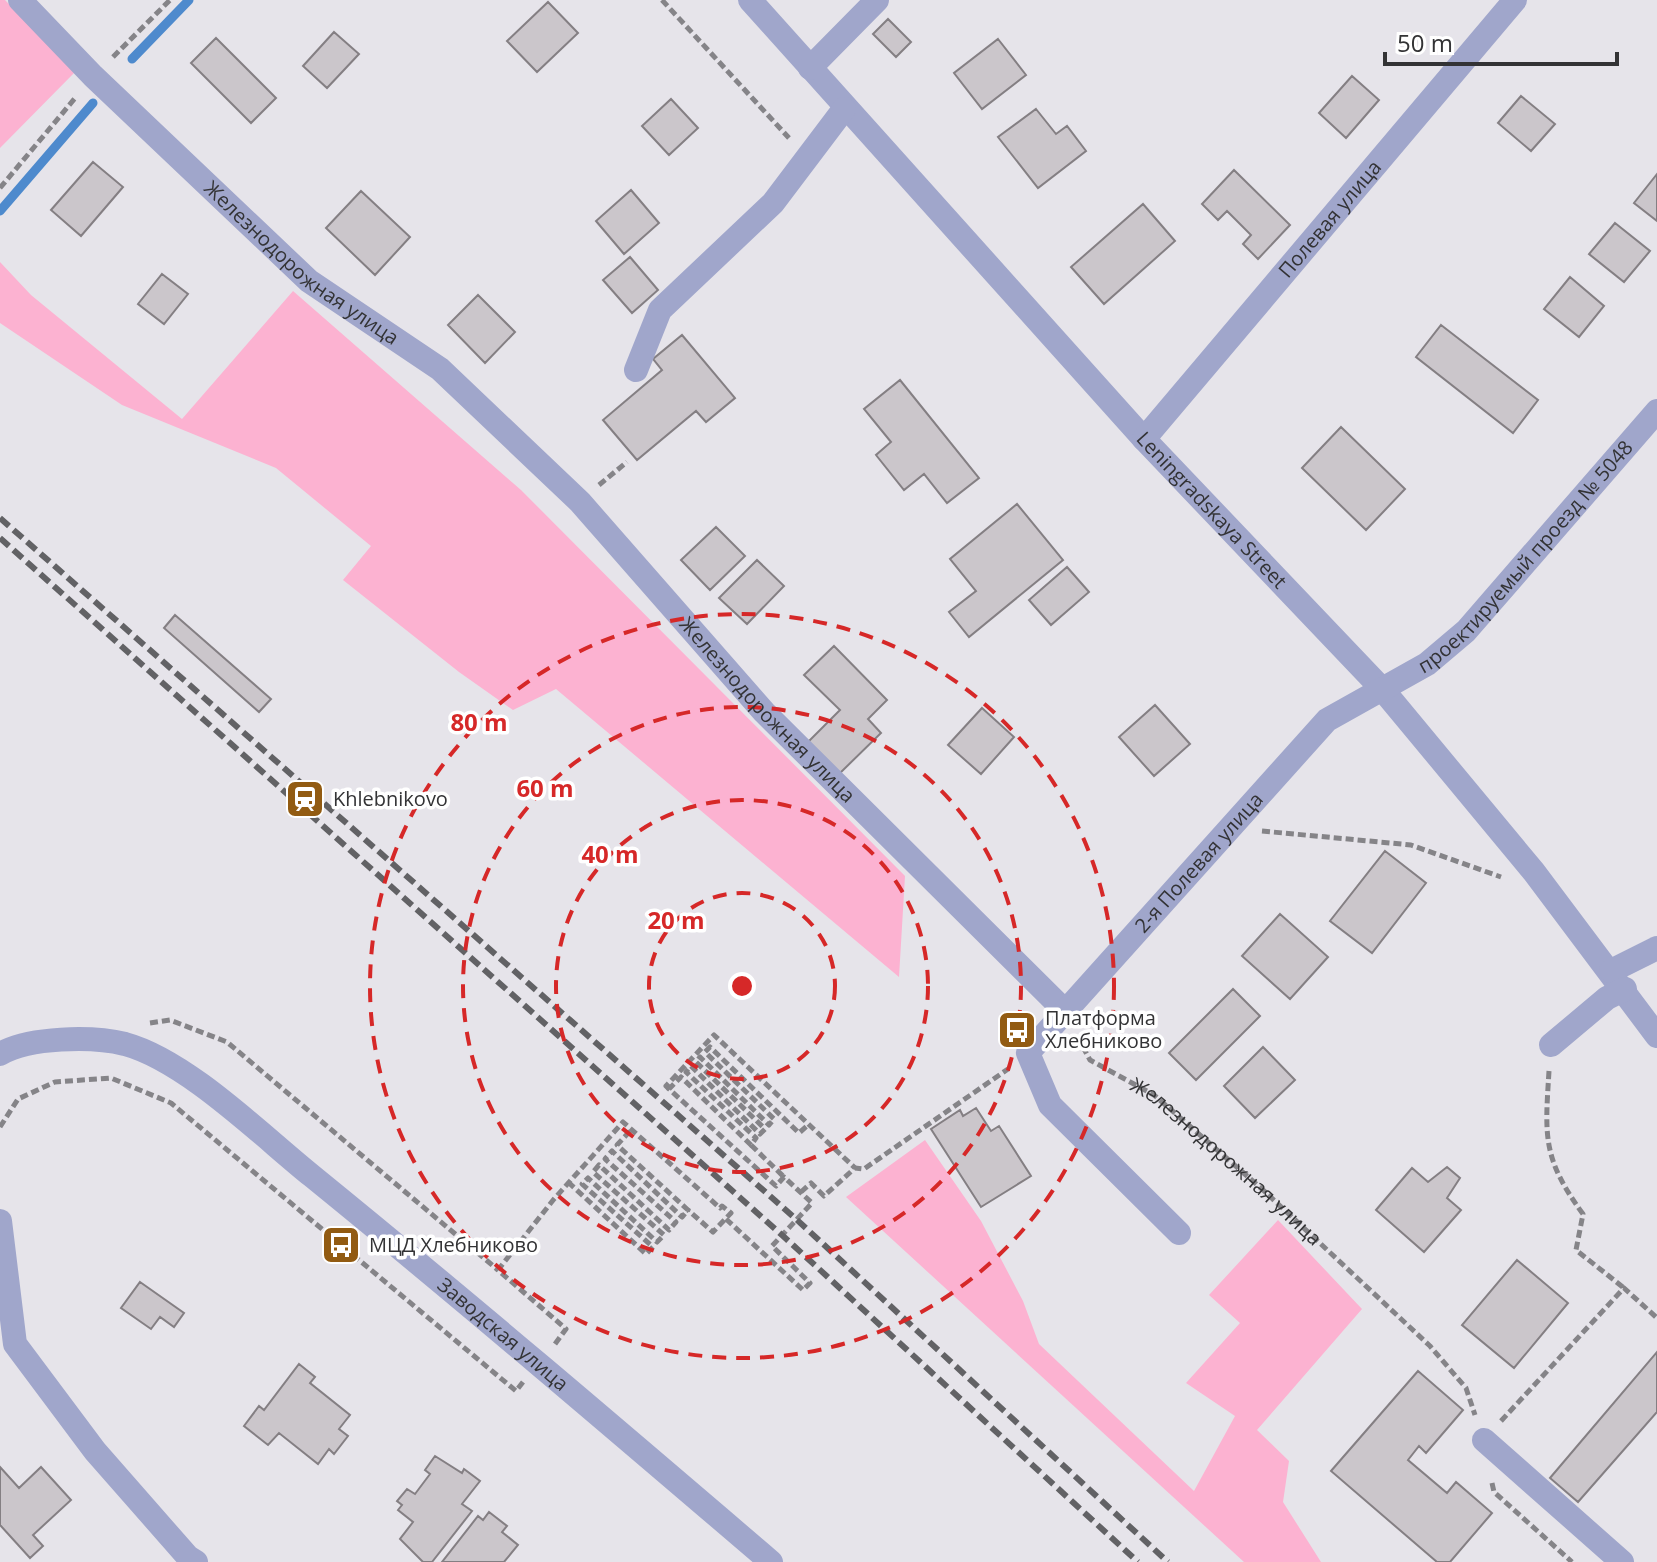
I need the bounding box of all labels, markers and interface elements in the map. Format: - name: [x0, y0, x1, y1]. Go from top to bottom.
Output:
- scale bar: [1385, 16, 1617, 66]
- text: 50 m: [1397, 26, 1453, 59]
- street label: Полевая улица: [1272, 154, 1387, 283]
- street label: Железнодорожная улица: [199, 175, 404, 351]
- street label: Leningradskaya Street: [1131, 426, 1293, 594]
- street label: проектируемый проезд № 5048: [1413, 434, 1639, 679]
- street label: Железнодорожная улица: [674, 611, 861, 808]
- text: 80 m: [450, 705, 508, 738]
- text: 60 m: [516, 771, 574, 804]
- station icon: Khlebnikovo: [284, 778, 326, 820]
- place label: Khlebnikovo: [333, 785, 448, 812]
- street label: 2-я Полевая улица: [1128, 786, 1269, 938]
- text: 40 m: [581, 837, 639, 870]
- text: 20 m: [647, 903, 705, 936]
- centre of rings: [728, 972, 756, 1000]
- place label: Платформа Хлебниково: [1045, 1004, 1162, 1054]
- bus stop icon: Платформа Хлебниково: [996, 1009, 1038, 1051]
- street label: Железнодорожная улица: [1126, 1071, 1328, 1251]
- bus stop icon: МЦД Хлебниково: [320, 1224, 362, 1266]
- place label: МЦД Хлебниково: [369, 1231, 538, 1258]
- street label: Заводская улица: [432, 1271, 574, 1397]

